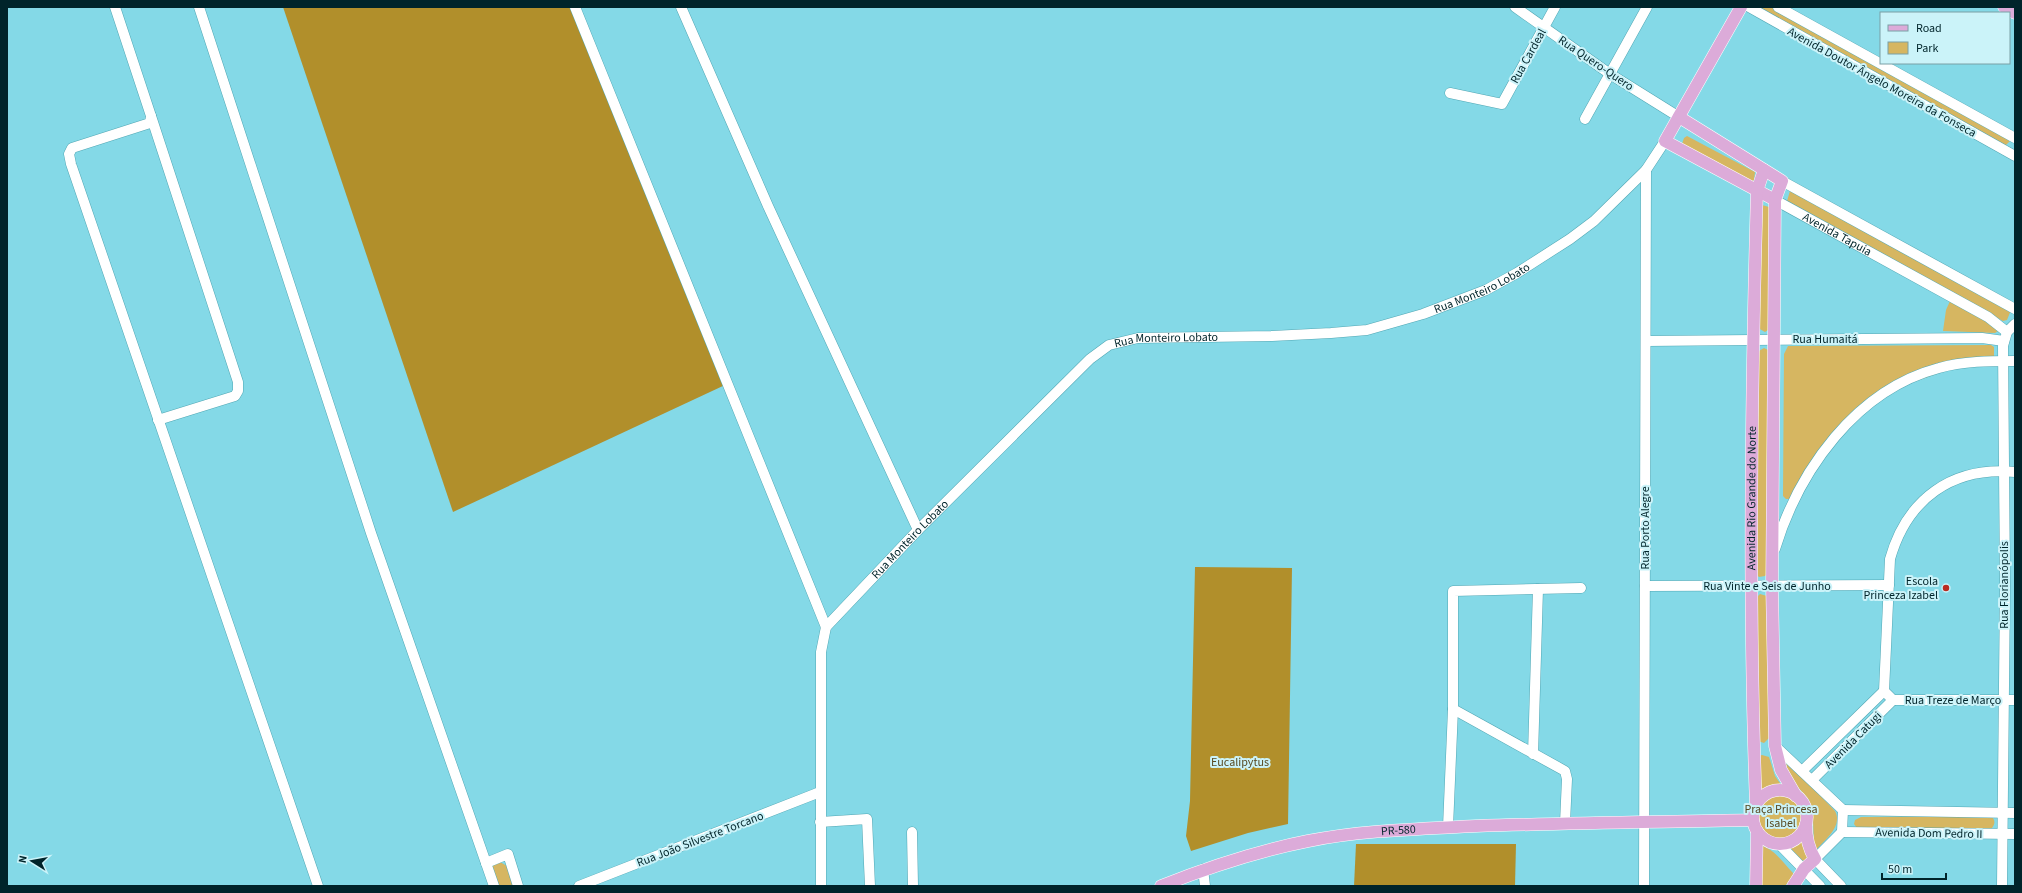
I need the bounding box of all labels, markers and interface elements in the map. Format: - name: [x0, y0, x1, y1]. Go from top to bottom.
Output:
- legend: [1880, 12, 2010, 64]
- text: Road: [1916, 20, 1942, 37]
- street label: Avenida Doutor Ângelo Moreira da Fonseca: [1784, 23, 1979, 142]
- street label: Rua Cardeal: [1506, 26, 1550, 87]
- street label: Rua Quero-Quero: [1555, 32, 1637, 95]
- text: Park: [1916, 40, 1938, 57]
- street label: Avenida Tapuia: [1799, 209, 1875, 260]
- street label: Rua Monteiro Lobato: [1432, 259, 1534, 318]
- street label: Rua Monteiro Lobato: [1112, 329, 1218, 352]
- street label: Rua Humaitá: [1793, 331, 1857, 348]
- street label: Avenida Rio Grande do Norte: [1743, 426, 1761, 570]
- street label: Rua Porto Alegre: [1637, 486, 1654, 570]
- street label: Rua Monteiro Lobato: [868, 496, 953, 583]
- street label: Rua Florianópolis: [1996, 541, 2013, 629]
- place label: Escola Princeza Izabel: [1863, 573, 1938, 604]
- street label: Rua Vinte e Seis de Junho: [1703, 578, 1831, 595]
- marker: Escola Princeza Izabel: [1941, 583, 1951, 593]
- street label: Rua Treze de Março: [1905, 692, 2001, 709]
- street label: Avenida Catugi: [1821, 708, 1886, 773]
- park label: Eucalipytus: [1211, 754, 1269, 771]
- park label: Praça Princesa Isabel: [1744, 801, 1818, 832]
- street label: Rua João Silvestre Torcano: [634, 807, 766, 872]
- street label: PR-580: [1380, 821, 1416, 840]
- street label: Avenida Dom Pedro II: [1875, 824, 1983, 843]
- north arrow: [12, 841, 52, 881]
- text: N: [15, 854, 31, 864]
- scale bar: [1882, 855, 1946, 881]
- text: 50 m: [1888, 861, 1912, 878]

